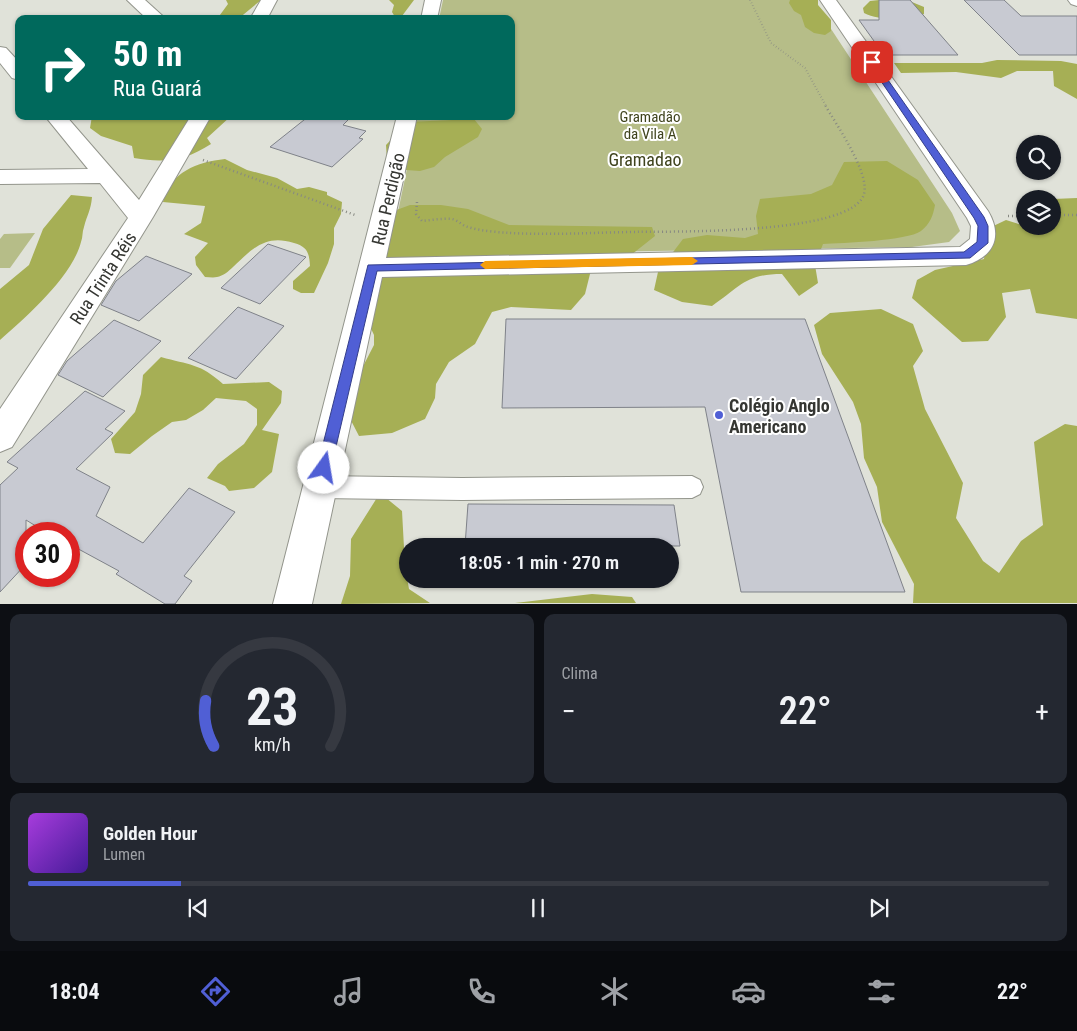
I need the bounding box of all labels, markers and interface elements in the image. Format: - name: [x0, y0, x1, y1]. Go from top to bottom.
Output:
- text: 50 m: [113, 34, 182, 75]
- icon: right: [30, 35, 95, 100]
- pin: [851, 41, 893, 83]
- icon: arrive: [858, 48, 886, 76]
- text: Rua Guará: [113, 76, 202, 101]
- park label: Gramadão da Vila A: [620, 108, 680, 143]
- map controls: [1016, 135, 1061, 235]
- button: search: [1016, 135, 1061, 180]
- park label: Gramadao: [608, 149, 682, 170]
- street label: Rua Perdigão: [367, 151, 409, 247]
- button: layers: [1016, 190, 1061, 235]
- street label: Rua Trinta Réis: [65, 228, 141, 328]
- place label: Colégio Anglo Americano: [729, 395, 830, 437]
- marker: Colégio Anglo Americano: [713, 409, 725, 421]
- position arrow: [297, 441, 349, 493]
- speed limit sign: 30: [15, 522, 80, 587]
- text: 18:05 · 1 min · 270 m: [459, 551, 619, 574]
- text: Clima: [562, 664, 598, 683]
- text: 23: [245, 677, 298, 738]
- text: 22°: [779, 689, 832, 733]
- text: −: [562, 695, 576, 728]
- text: +: [1035, 695, 1049, 728]
- text: km/h: [253, 734, 290, 755]
- text: Golden Hour: [103, 822, 197, 845]
- text: Lumen: [103, 845, 145, 864]
- icon: previous: [184, 894, 212, 922]
- icon: pause: [524, 894, 552, 922]
- icon: next: [865, 894, 893, 922]
- icon: directions: [198, 974, 233, 1009]
- icon: music: [331, 974, 366, 1009]
- icon: phone: [464, 974, 499, 1009]
- icon: climate: [597, 974, 632, 1009]
- icon: car: [731, 974, 766, 1009]
- icon: filters: [864, 974, 899, 1009]
- text: 18:04: [49, 979, 100, 1004]
- text: 22°: [997, 979, 1028, 1004]

